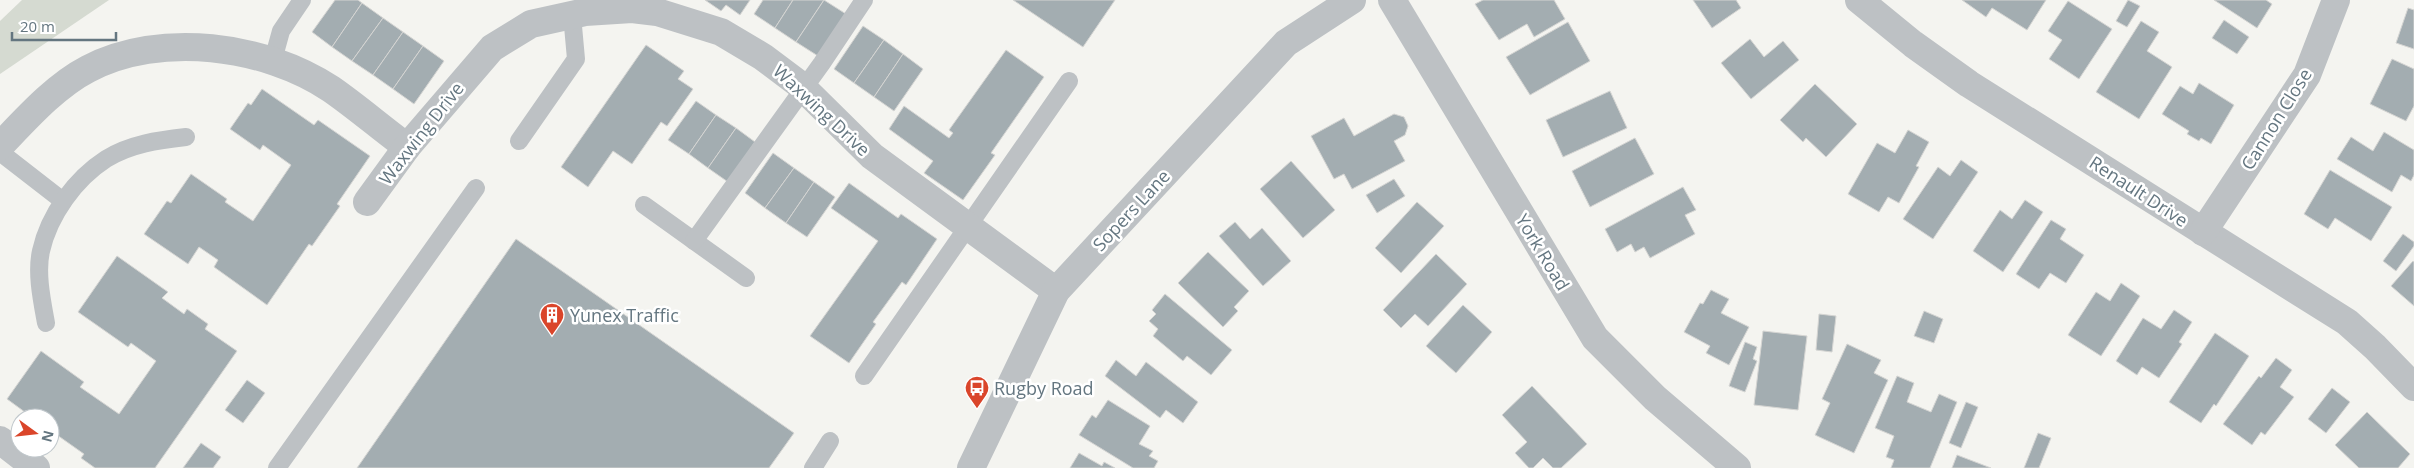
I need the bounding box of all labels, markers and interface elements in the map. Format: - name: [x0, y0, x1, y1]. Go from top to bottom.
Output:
- scale bar: [12, 10, 116, 42]
- text: 20 m: [20, 16, 55, 36]
- street label: Waxwing Drive: [768, 59, 876, 161]
- street label: Cannon Close: [2235, 64, 2317, 174]
- street label: Waxwing Drive: [373, 77, 469, 189]
- street label: Renault Drive: [2085, 150, 2193, 232]
- street label: Sopers Lane: [1087, 164, 1175, 256]
- street label: York Road: [1511, 209, 1575, 295]
- building icon: Yunex Traffic: [539, 302, 565, 336]
- place label: Yunex Traffic: [570, 303, 679, 327]
- bus stop icon: Rugby Road: [964, 375, 990, 409]
- place label: Rugby Road: [994, 376, 1094, 400]
- north arrow: [10, 408, 60, 458]
- text: N: [37, 429, 59, 444]

